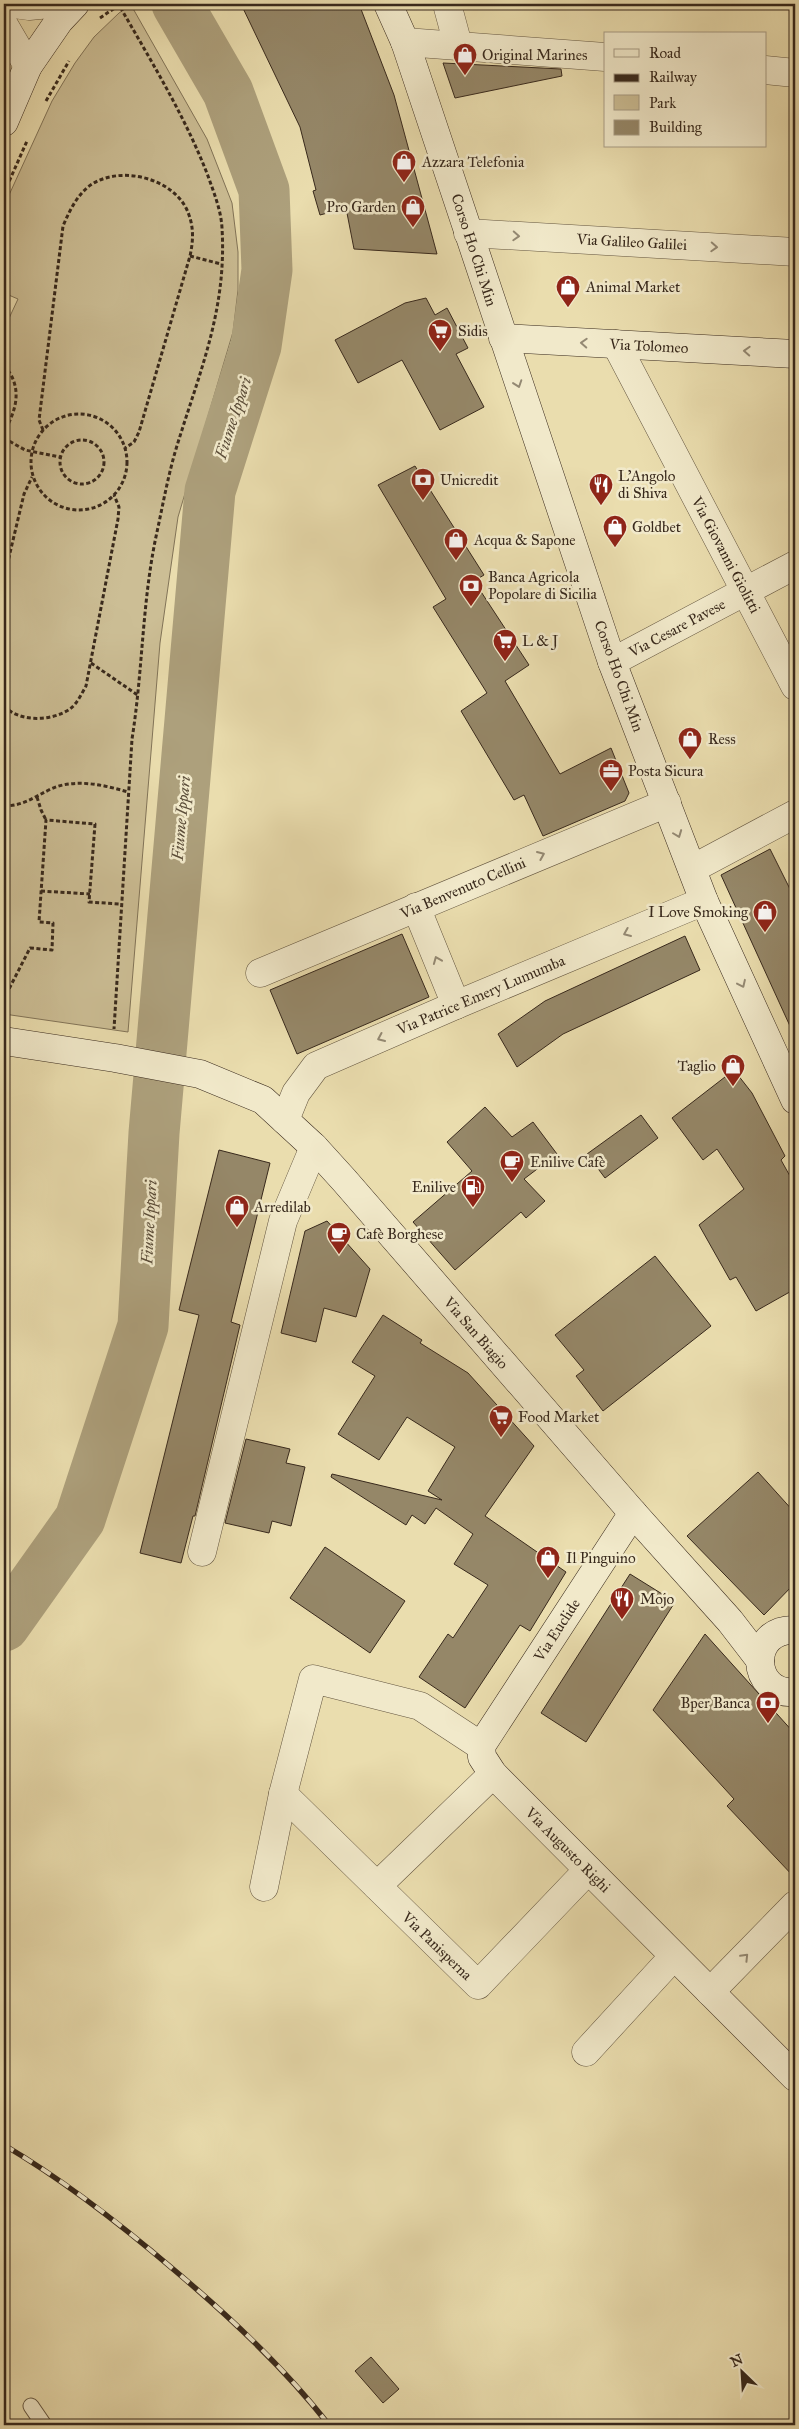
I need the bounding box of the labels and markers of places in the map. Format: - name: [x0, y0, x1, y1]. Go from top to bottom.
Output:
- shop icon: Original Marines: [452, 42, 478, 76]
- place label: Original Marines: [482, 46, 587, 64]
- shop icon: Azzara Telefonia: [391, 149, 417, 183]
- place label: Azzara Telefonia: [421, 153, 525, 171]
- shop icon: Pro Garden: [400, 194, 426, 228]
- place label: Pro Garden: [326, 198, 396, 216]
- shop icon: Animal Market: [555, 274, 581, 308]
- place label: Animal Market: [585, 278, 681, 296]
- supermarket icon: Sidis: [427, 318, 453, 352]
- place label: Sidis: [458, 322, 488, 340]
- bank icon: Unicredit: [410, 467, 436, 501]
- place label: L'Angolo di Shiva: [618, 467, 676, 502]
- place label: Unicredit: [440, 471, 499, 489]
- restaurant icon: L'Angolo di Shiva: [588, 472, 614, 506]
- shop icon: Goldbet: [602, 514, 628, 548]
- place label: Goldbet: [632, 518, 682, 536]
- shop icon: Acqua & Sapone: [443, 527, 469, 561]
- place label: Acqua & Sapone: [473, 531, 576, 550]
- place label: Banca Agricola Popolare di Sicilia: [488, 568, 598, 603]
- bank icon: Banca Agricola Popolare di Sicilia: [458, 573, 484, 607]
- supermarket icon: L & J: [492, 628, 518, 662]
- place label: L & J: [522, 632, 558, 651]
- shop icon: Ress: [677, 726, 703, 760]
- place label: Ress: [708, 730, 736, 748]
- office icon: Posta Sicura: [598, 758, 624, 792]
- place label: Posta Sicura: [628, 762, 704, 780]
- shop icon: I Love Smoking: [752, 899, 778, 933]
- place label: I Love Smoking: [648, 903, 749, 921]
- shop icon: Taglio: [720, 1053, 746, 1087]
- place label: Taglio: [678, 1057, 716, 1075]
- cafe icon: Enilive Cafè: [499, 1149, 525, 1183]
- place label: Enilive Cafè: [530, 1153, 605, 1171]
- fuel station icon: Enilive: [460, 1174, 486, 1208]
- place label: Enilive: [412, 1178, 456, 1196]
- shop icon: Arredilab: [224, 1194, 250, 1228]
- place label: Arredilab: [253, 1198, 311, 1216]
- cafe icon: Cafè Borghese: [326, 1221, 352, 1255]
- place label: Cafè Borghese: [356, 1225, 443, 1243]
- supermarket icon: Food Market: [488, 1404, 514, 1438]
- place label: Food Market: [518, 1408, 600, 1426]
- shop icon: Il Pinguino: [535, 1545, 561, 1579]
- place label: Il Pinguino: [566, 1549, 636, 1567]
- restaurant icon: Mojo: [609, 1586, 635, 1620]
- place label: Mojo: [640, 1590, 675, 1608]
- bank icon: Bper Banca: [755, 1690, 781, 1724]
- place label: Bper Banca: [681, 1694, 751, 1712]

